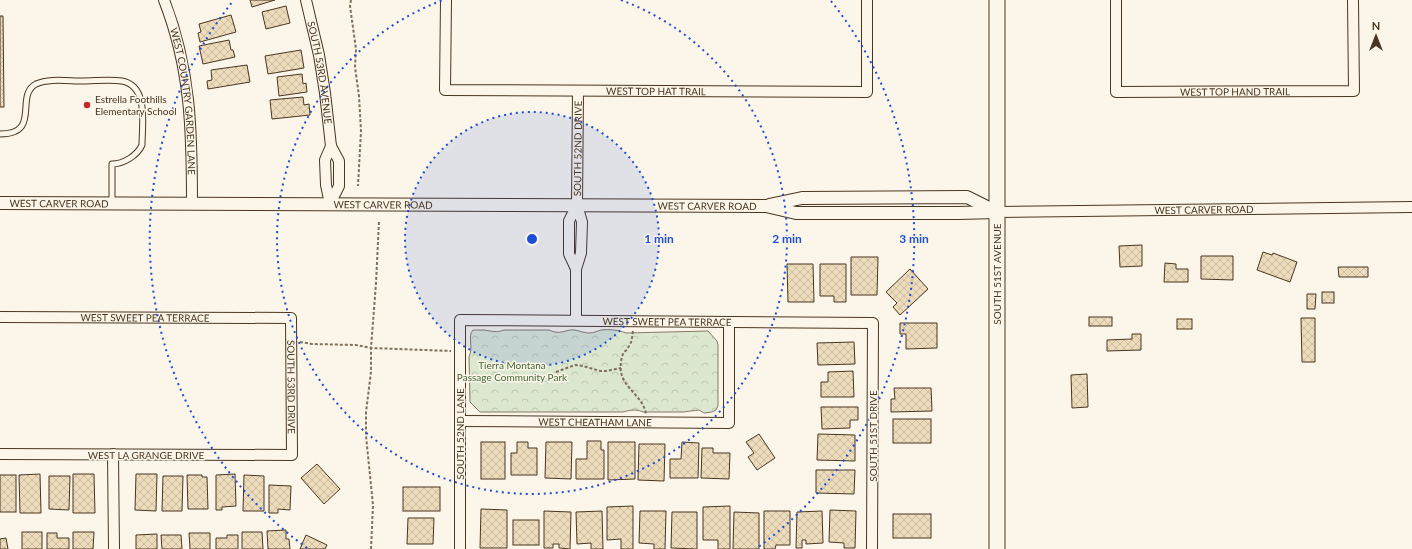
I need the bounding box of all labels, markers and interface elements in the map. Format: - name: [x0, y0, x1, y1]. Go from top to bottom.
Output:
- north arrow: [1356, 16, 1396, 56]
- text: N: [1372, 19, 1380, 32]
- street label: SOUTH 53RD AVENUE: [305, 20, 334, 125]
- street label: WEST COUNTRY GARDEN LANE: [168, 26, 198, 175]
- street label: WEST TOP HAT TRAIL: [606, 85, 706, 97]
- street label: WEST TOP HAND TRAIL: [1180, 85, 1290, 98]
- place label: Estrella Foothills Elementary School: [95, 93, 177, 117]
- marker: Estrella Foothills Elementary School: [82, 100, 92, 110]
- street label: SOUTH 52ND DRIVE: [571, 100, 584, 196]
- street label: WEST CARVER ROAD: [9, 197, 109, 209]
- street label: WEST CARVER ROAD: [333, 198, 433, 211]
- street label: WEST CARVER ROAD: [657, 200, 757, 212]
- street label: WEST CARVER ROAD: [1154, 203, 1254, 216]
- street label: SOUTH 51ST AVENUE: [991, 223, 1003, 325]
- text: 1 min: [644, 231, 674, 246]
- text: 2 min: [772, 231, 802, 246]
- text: 3 min: [899, 231, 929, 246]
- centre of rings: [525, 232, 539, 246]
- street label: WEST SWEET PEA TERRACE: [80, 311, 210, 324]
- street label: WEST SWEET PEA TERRACE: [602, 315, 732, 328]
- street label: SOUTH 53RD DRIVE: [285, 340, 298, 434]
- park label: Tierra Montana Passage Community Park: [457, 359, 568, 383]
- street label: SOUTH 52ND LANE: [454, 388, 466, 480]
- street label: SOUTH 51ST DRIVE: [867, 390, 879, 482]
- street label: WEST CHEATHAM LANE: [538, 416, 652, 428]
- street label: WEST LA GRANGE DRIVE: [88, 449, 205, 461]

